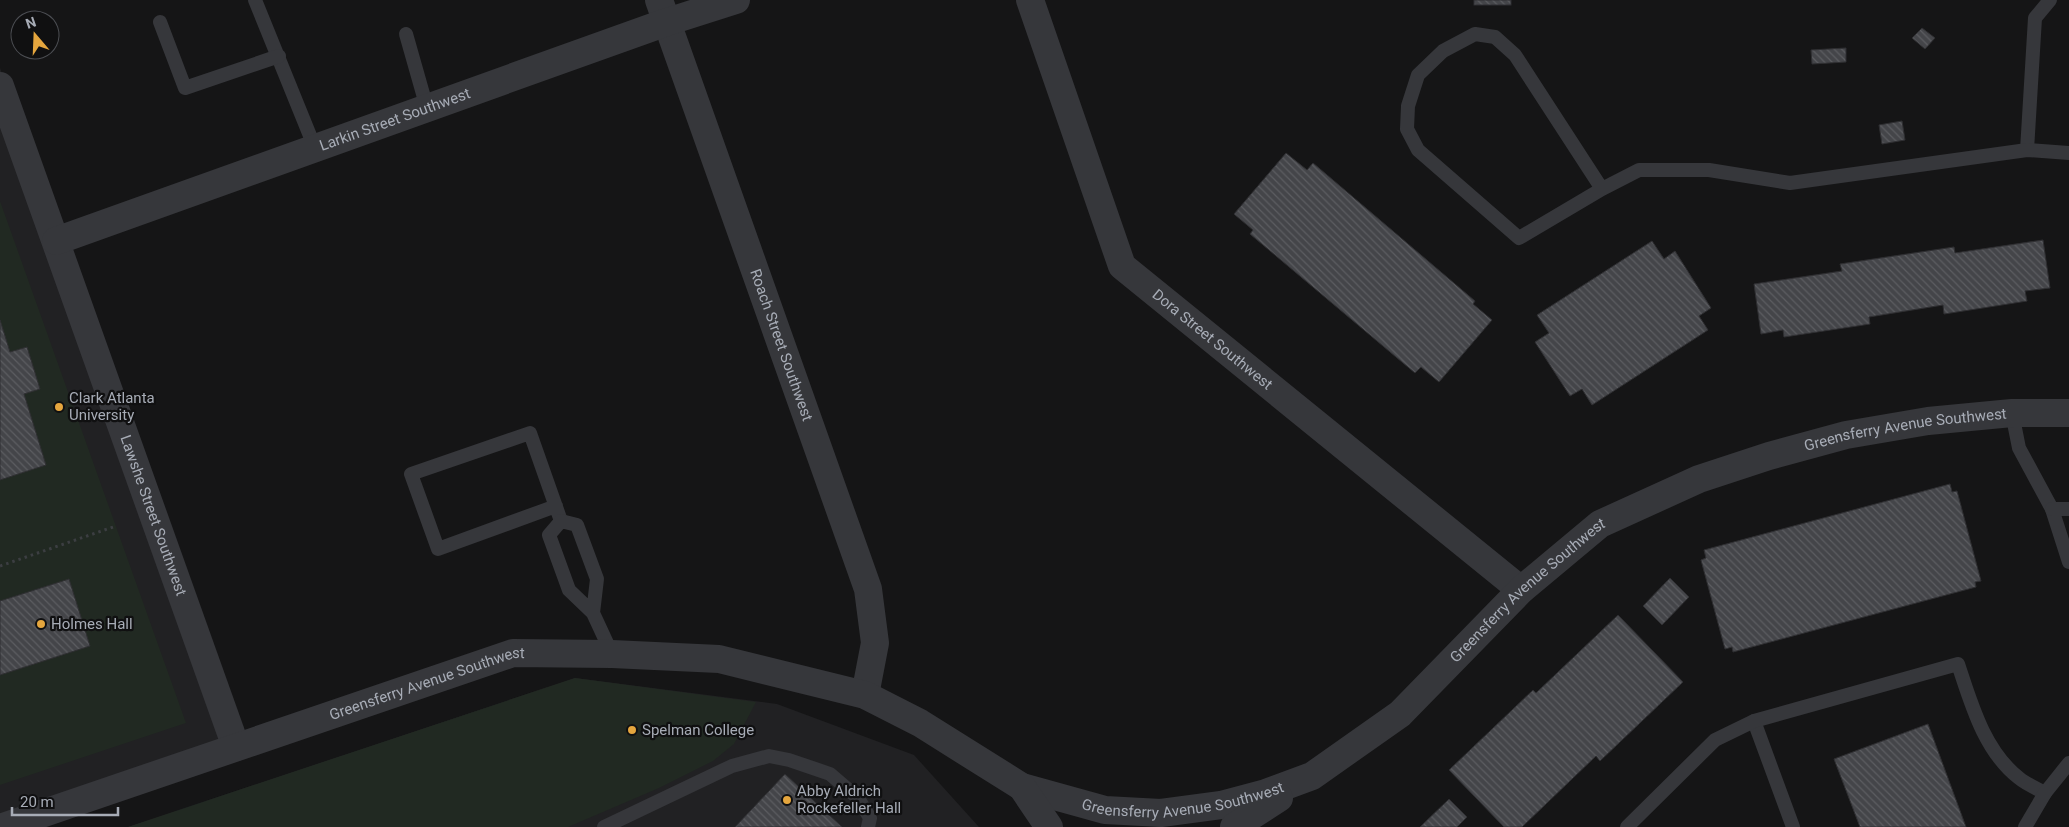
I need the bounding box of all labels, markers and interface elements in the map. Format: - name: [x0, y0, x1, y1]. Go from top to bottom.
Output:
- north arrow: [10, 10, 60, 60]
- text: N: [23, 14, 38, 32]
- street label: Larkin Street Southwest: [317, 84, 473, 155]
- street label: Roach Street Southwest: [746, 266, 817, 423]
- street label: Dora Street Southwest: [1149, 285, 1276, 394]
- place label: Clark Atlanta University: [69, 389, 155, 424]
- marker: Clark Atlanta University: [53, 401, 65, 413]
- street label: Greensferry Avenue Southwest: [1802, 405, 2007, 455]
- street label: Lawshe Street Southwest: [116, 433, 190, 598]
- street label: Greensferry Avenue Southwest: [1446, 514, 1608, 666]
- place label: Holmes Hall: [51, 615, 133, 633]
- marker: Holmes Hall: [35, 618, 47, 630]
- street label: Greensferry Avenue Southwest: [327, 644, 525, 724]
- place label: Spelman College: [642, 721, 754, 739]
- marker: Spelman College: [626, 724, 638, 736]
- street label: Greensferry Avenue Southwest: [1080, 778, 1286, 822]
- place label: Abby Aldrich Rockefeller Hall: [797, 782, 901, 817]
- scale bar: [12, 784, 119, 816]
- text: 20 m: [20, 793, 54, 811]
- marker: Abby Aldrich Rockefeller Hall: [781, 794, 793, 806]

